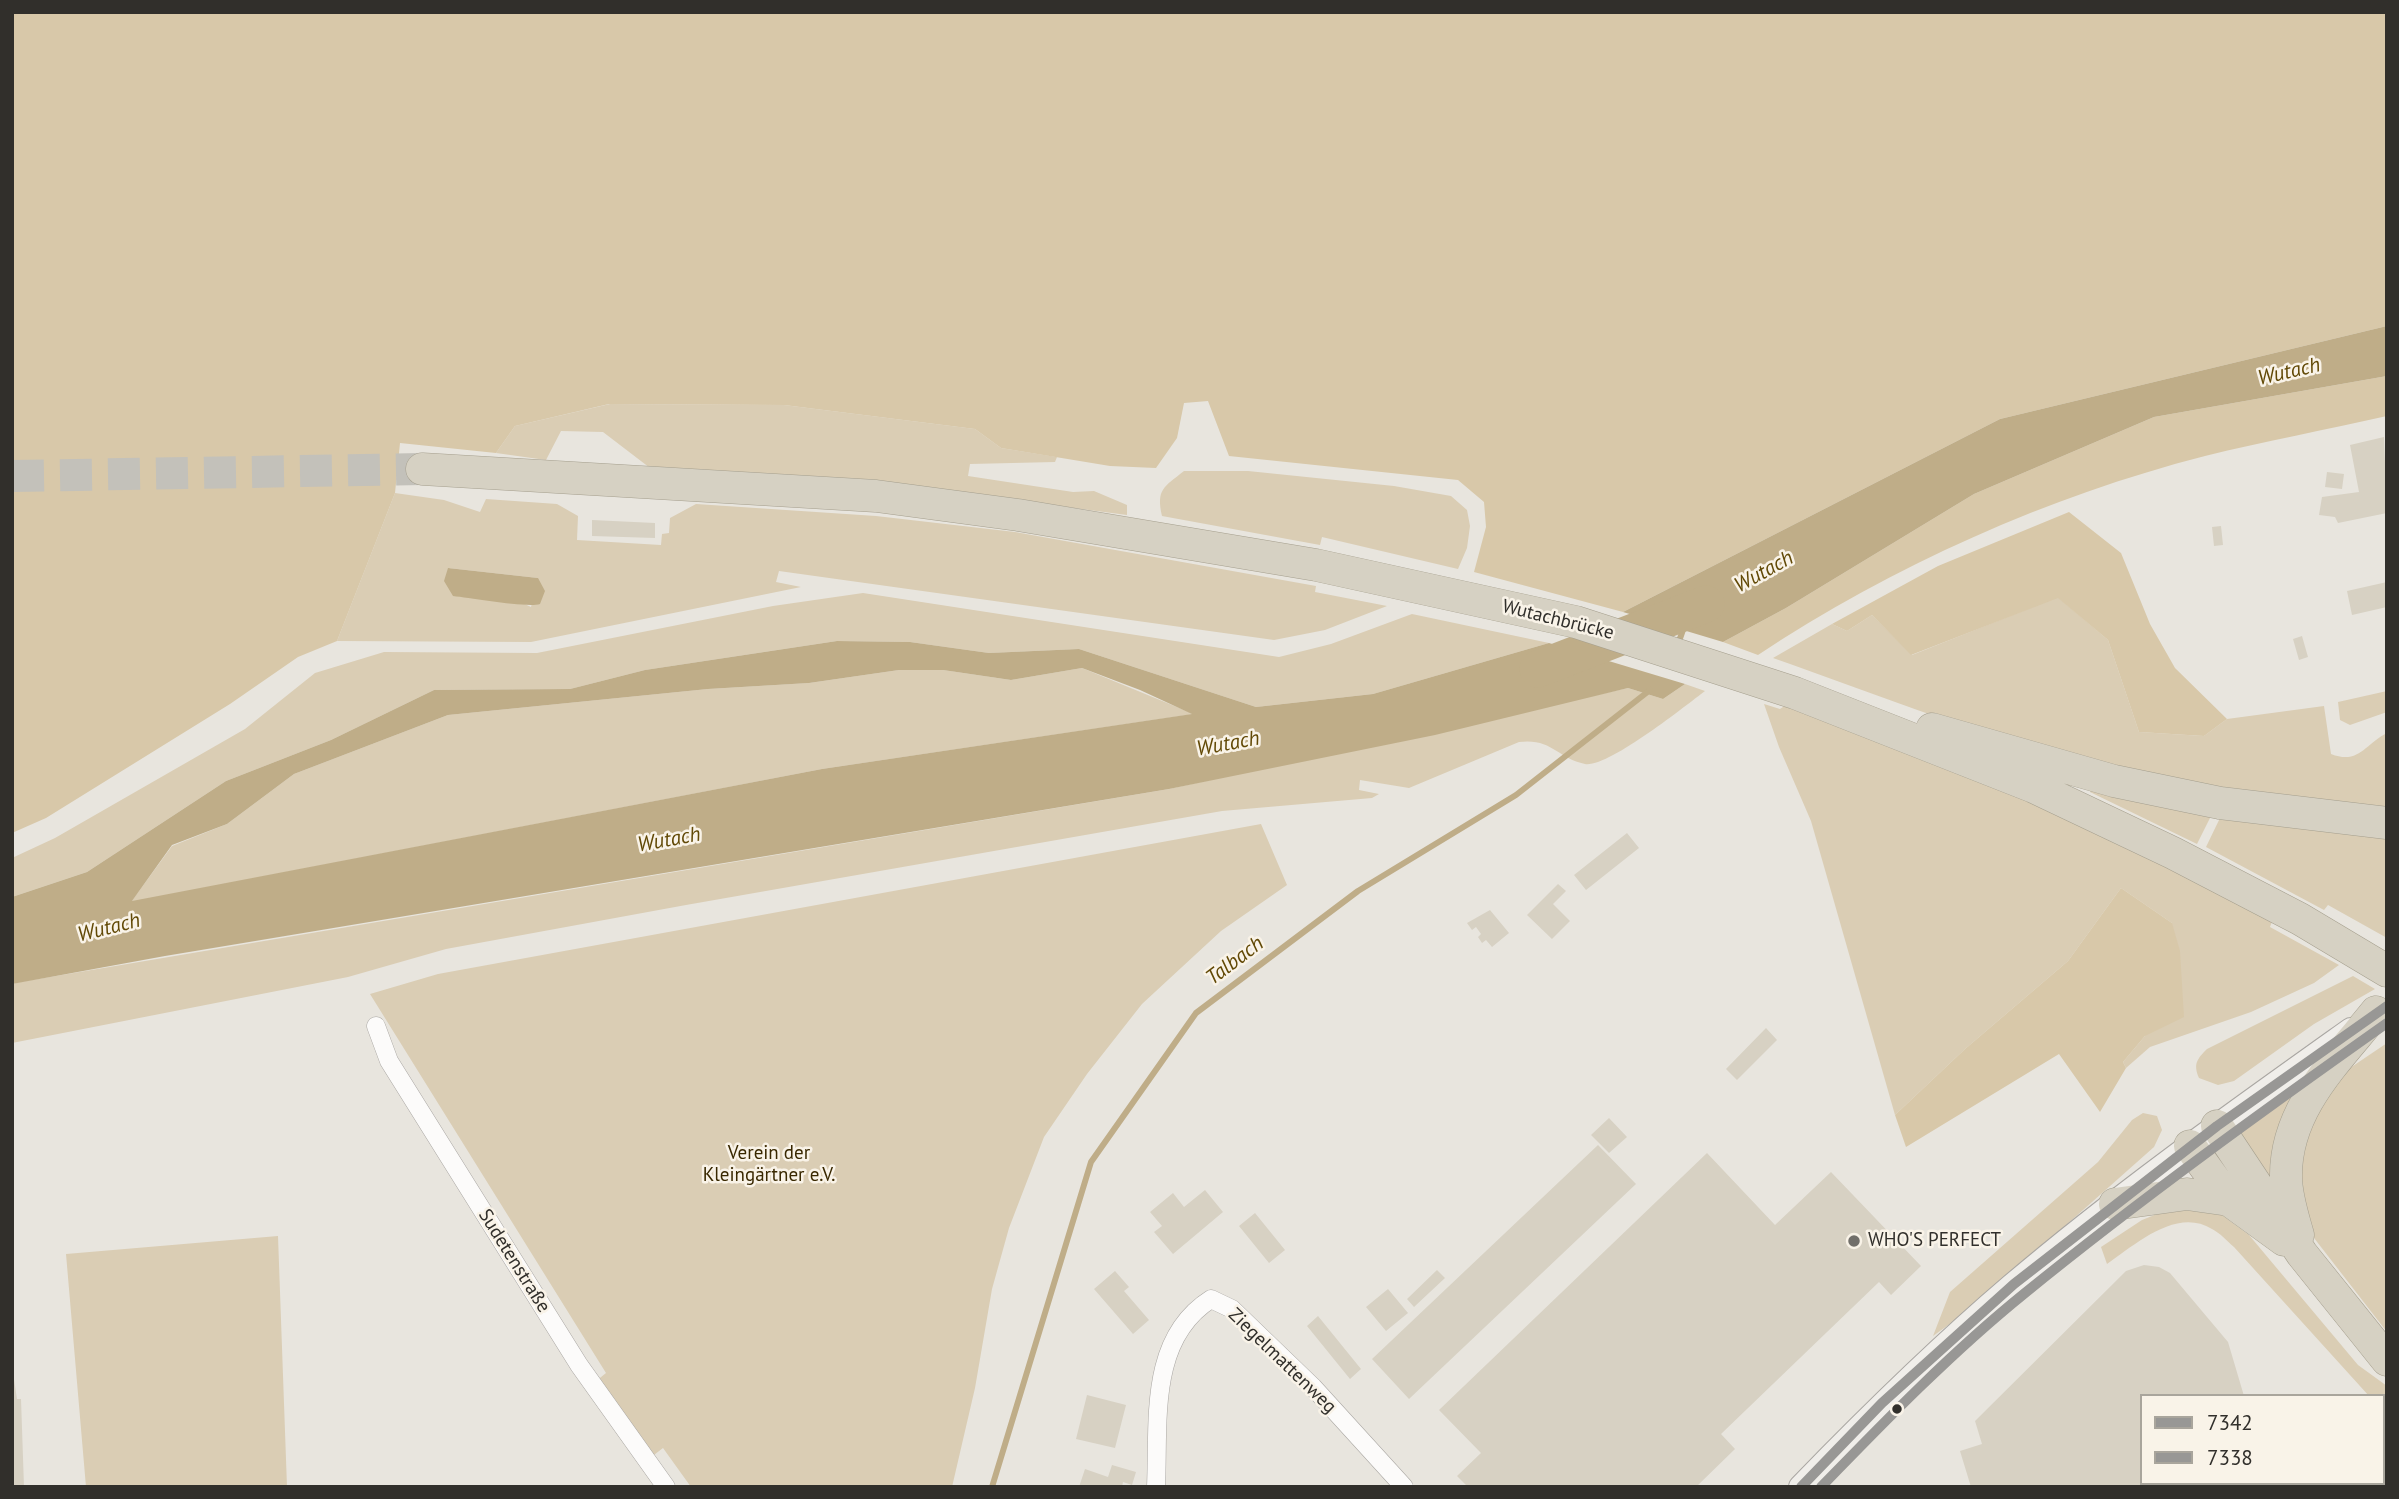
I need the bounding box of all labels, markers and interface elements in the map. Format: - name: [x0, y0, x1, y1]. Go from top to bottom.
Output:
- water label: Wutach: [2255, 353, 2323, 391]
- water label: Wutach: [1730, 546, 1798, 598]
- street label: Wutachbrücke: [1500, 595, 1616, 645]
- water label: Wutach: [1195, 726, 1261, 762]
- water label: Wutach: [636, 822, 702, 858]
- water label: Wutach: [75, 908, 143, 948]
- water label: Talbach: [1201, 931, 1269, 991]
- park label: Verein der Kleingärtner e.V.: [703, 1143, 835, 1187]
- street label: Sudetenstraße: [473, 1205, 555, 1317]
- place label: WHO'S PERFECT: [1868, 1230, 2001, 1252]
- marker: WHO'S PERFECT: [1846, 1233, 1862, 1249]
- street label: Ziegelmattenweg: [1223, 1304, 1341, 1418]
- legend: [2140, 1394, 2385, 1485]
- unlabelled marker: [1890, 1402, 1904, 1416]
- text: 7342: [2207, 1409, 2253, 1436]
- text: 7338: [2207, 1444, 2253, 1471]

